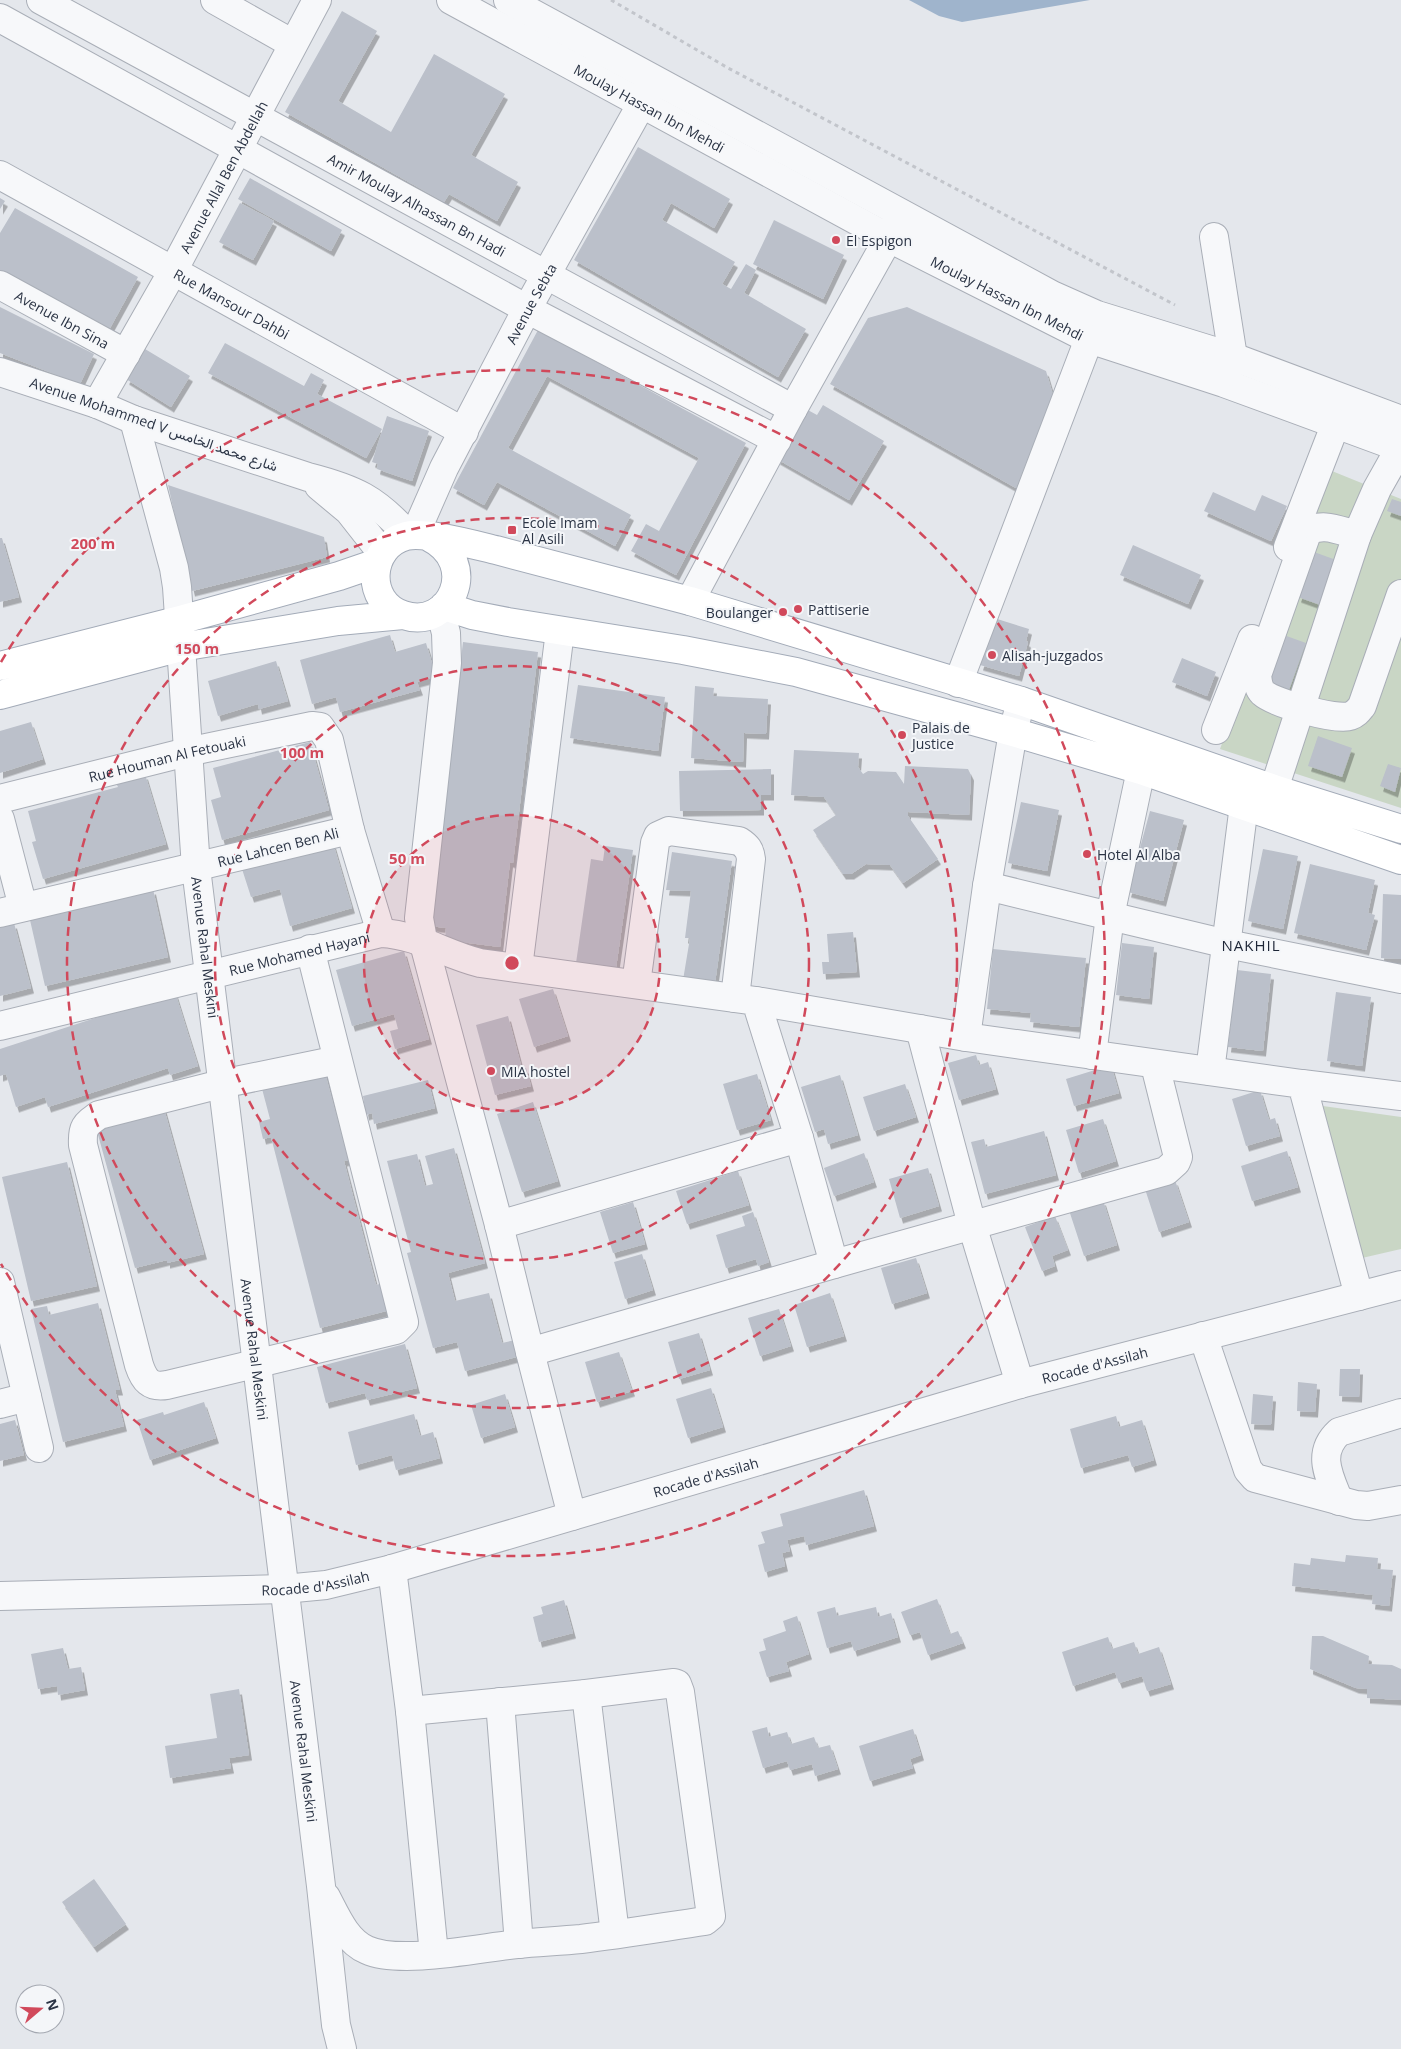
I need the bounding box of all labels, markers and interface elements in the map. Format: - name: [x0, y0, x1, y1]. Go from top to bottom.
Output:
- street label: Moulay Hassan Ibn Mehdi: [571, 59, 728, 157]
- street label: Avenue Allal Ben Abdellah: [175, 97, 271, 256]
- street label: Amir Moulay Alhassan Bn Hadi: [325, 148, 509, 261]
- place label: El Espigon: [846, 231, 912, 250]
- marker: El Espigon: [830, 234, 842, 246]
- street label: Moulay Hassan Ibn Mehdi: [928, 251, 1087, 344]
- street label: Avenue Sebta: [501, 260, 560, 347]
- street label: Rue Mansour Dahbi: [171, 264, 293, 343]
- street label: Avenue Ibn Sina: [12, 286, 113, 353]
- street label: Avenue Mohammed V شارع محمد الخامس: [27, 373, 280, 477]
- place label: Ecole Imam Al Asili: [522, 513, 598, 548]
- marker: Ecole Imam Al Asili: [506, 524, 518, 536]
- text: 200 m: [71, 533, 115, 553]
- place label: Pattiserie: [808, 600, 870, 619]
- place label: Boulanger: [706, 603, 773, 622]
- marker: Pattiserie: [792, 603, 804, 615]
- marker: Boulanger: [777, 606, 789, 618]
- text: 150 m: [175, 638, 219, 658]
- place label: Alisah-juzgados: [1002, 646, 1104, 665]
- marker: Alisah-juzgados: [986, 649, 998, 661]
- place label: Palais de Justice: [910, 718, 970, 753]
- marker: Palais de Justice: [896, 729, 908, 741]
- street label: Rue Houman Al Fetouaki: [86, 731, 247, 786]
- text: 100 m: [280, 742, 324, 762]
- street label: Rue Lahcen Ben Ali: [215, 823, 341, 871]
- place label: Hotel Al Alba: [1097, 845, 1181, 864]
- text: 50 m: [389, 848, 425, 868]
- marker: Hotel Al Alba: [1081, 848, 1093, 860]
- street label: Avenue Rahal Meskini: [188, 875, 224, 1019]
- street label: Rue Mohamed Hayani: [227, 927, 372, 979]
- district label: NAKHIL: [1221, 935, 1281, 955]
- centre of rings: [503, 954, 521, 972]
- place label: MIA hostel: [501, 1062, 570, 1081]
- marker: MIA hostel: [485, 1065, 497, 1077]
- street label: Avenue Rahal Meskini: [237, 1277, 273, 1421]
- street label: Rocade d'Assilah: [1040, 1342, 1150, 1388]
- street label: Rocade d'Assilah: [651, 1452, 760, 1501]
- street label: Rocade d'Assilah: [261, 1565, 371, 1599]
- street label: Avenue Rahal Meskini: [286, 1679, 323, 1823]
- north arrow: [15, 1984, 65, 2034]
- text: N: [42, 1996, 64, 2013]

